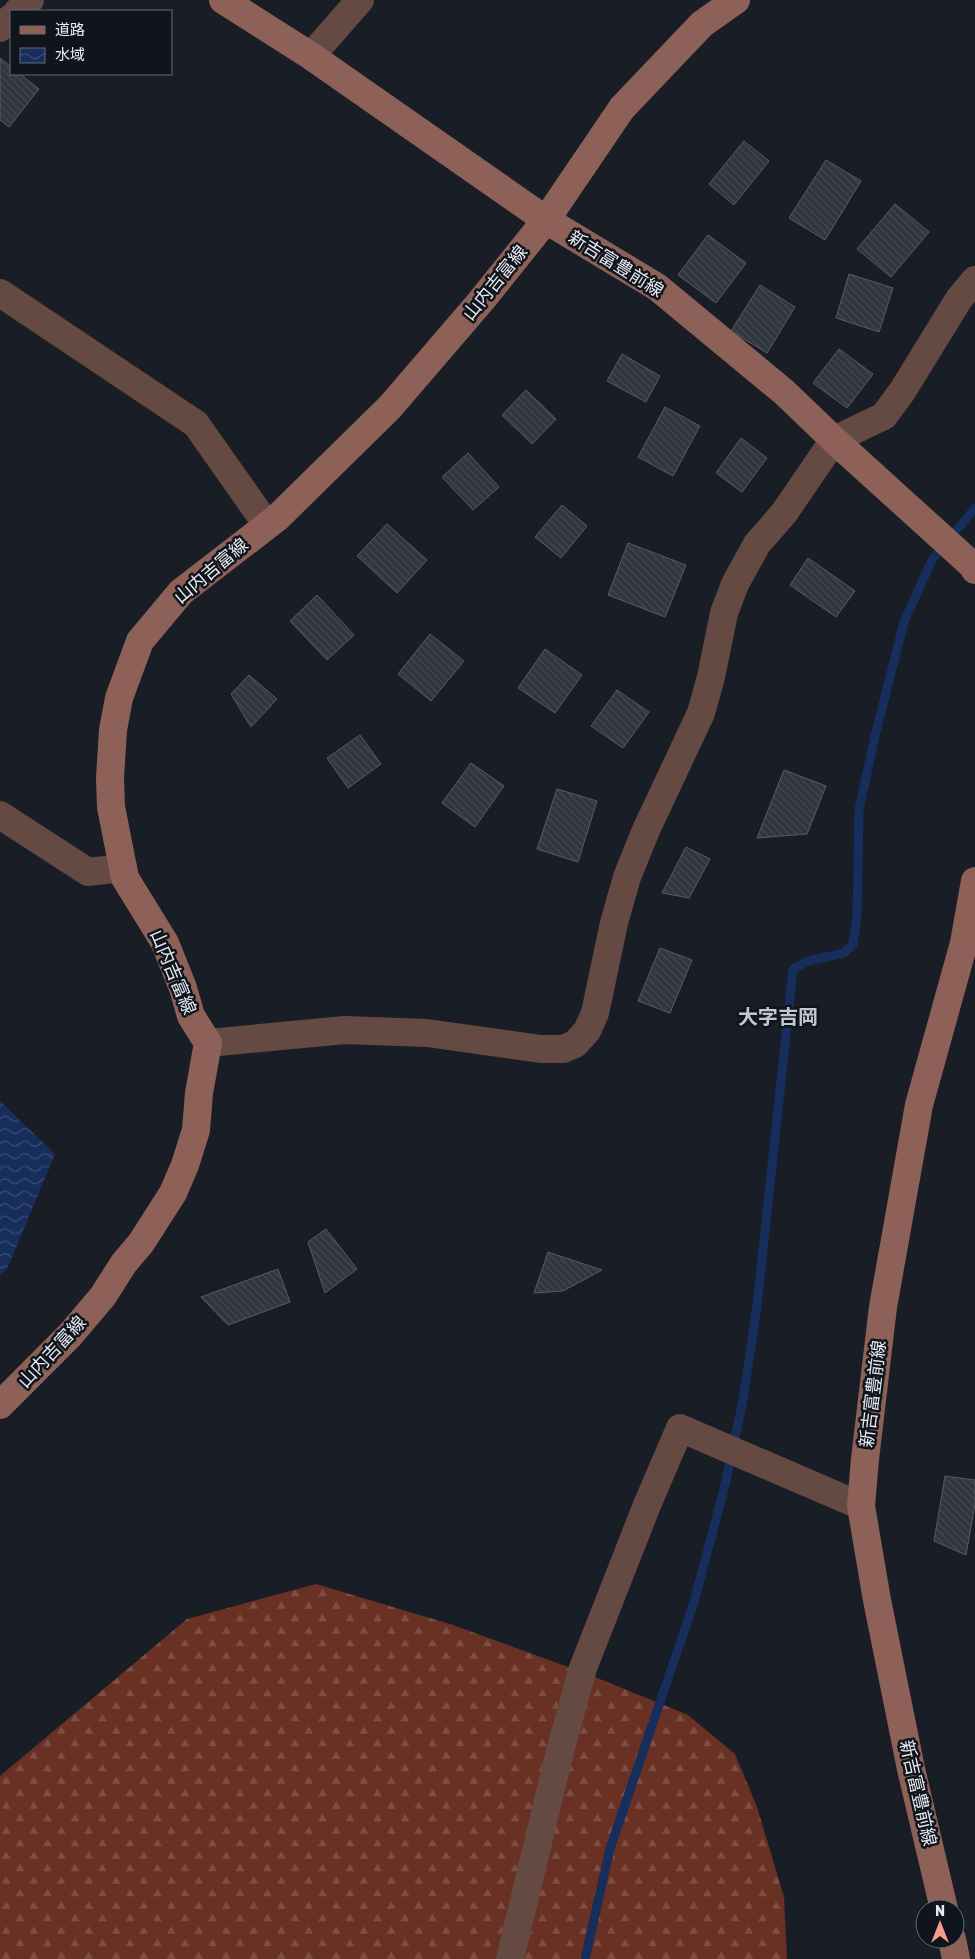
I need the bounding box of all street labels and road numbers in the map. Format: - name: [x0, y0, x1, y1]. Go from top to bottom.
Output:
- street label: 新吉富豊前線: [564, 226, 668, 302]
- street label: 山内吉富線: [458, 241, 532, 325]
- street label: 山内吉富線: [169, 534, 253, 608]
- street label: 山内吉富線: [145, 926, 201, 1018]
- street label: 山内吉富線: [13, 1312, 91, 1392]
- street label: 新吉富豊前線: [856, 1339, 890, 1449]
- street label: 新吉富豊前線: [895, 1738, 941, 1848]

